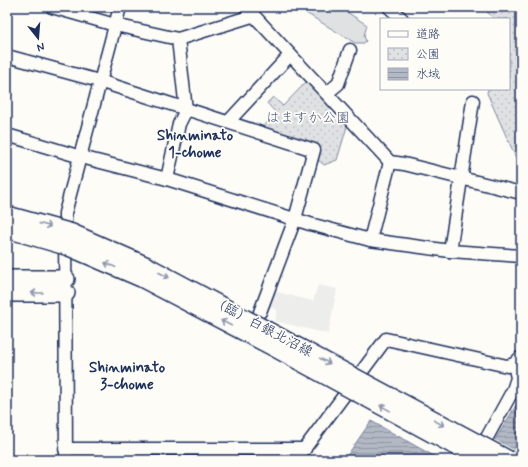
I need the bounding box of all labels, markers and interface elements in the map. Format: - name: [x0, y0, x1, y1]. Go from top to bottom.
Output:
- north arrow: [18, 18, 58, 58]
- legend: [380, 18, 510, 90]
- text: 道路: [416, 27, 440, 43]
- text: N: [35, 39, 46, 54]
- text: 公園: [416, 47, 440, 63]
- text: 水域: [416, 67, 440, 83]
- park label: はますか公園: [266, 109, 350, 127]
- district label: Shinminato 1-chome: [157, 126, 234, 163]
- one-way arrow: [38, 222, 51, 229]
- one-way arrow: [105, 261, 117, 268]
- one-way arrow: [158, 272, 170, 279]
- one-way arrow: [31, 289, 44, 297]
- street label: （臨）白銀北沼線: [208, 293, 316, 361]
- one-way arrow: [221, 318, 233, 326]
- district label: Shinminato 3-chome: [89, 358, 166, 395]
- one-way arrow: [319, 358, 331, 365]
- one-way arrow: [379, 404, 391, 411]
- one-way arrow: [433, 419, 445, 427]

